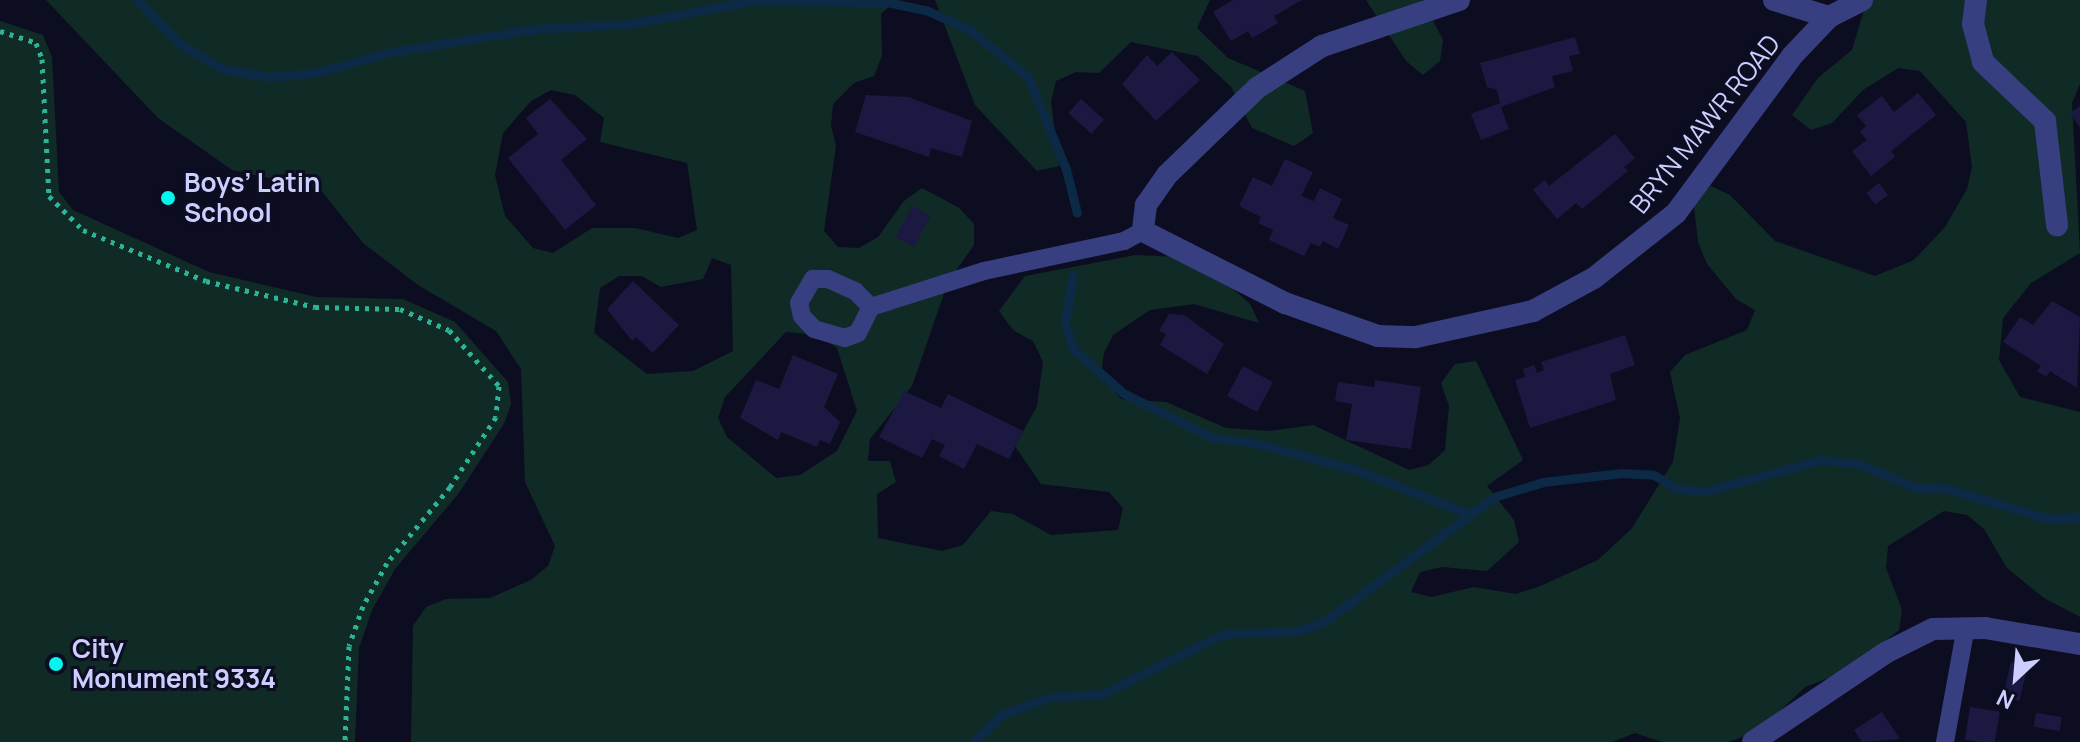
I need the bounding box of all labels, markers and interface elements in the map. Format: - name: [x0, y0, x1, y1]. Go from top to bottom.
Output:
- street label: BRYN MAWR ROAD: [1623, 28, 1787, 220]
- place label: Boys’ Latin School: [184, 167, 320, 228]
- marker: Boys’ Latin School: [159, 189, 177, 207]
- place label: City Monument 9334: [72, 633, 276, 694]
- north arrow: [1976, 638, 2056, 718]
- marker: City Monument 9334: [47, 655, 65, 673]
- text: N: [1992, 683, 2019, 717]

